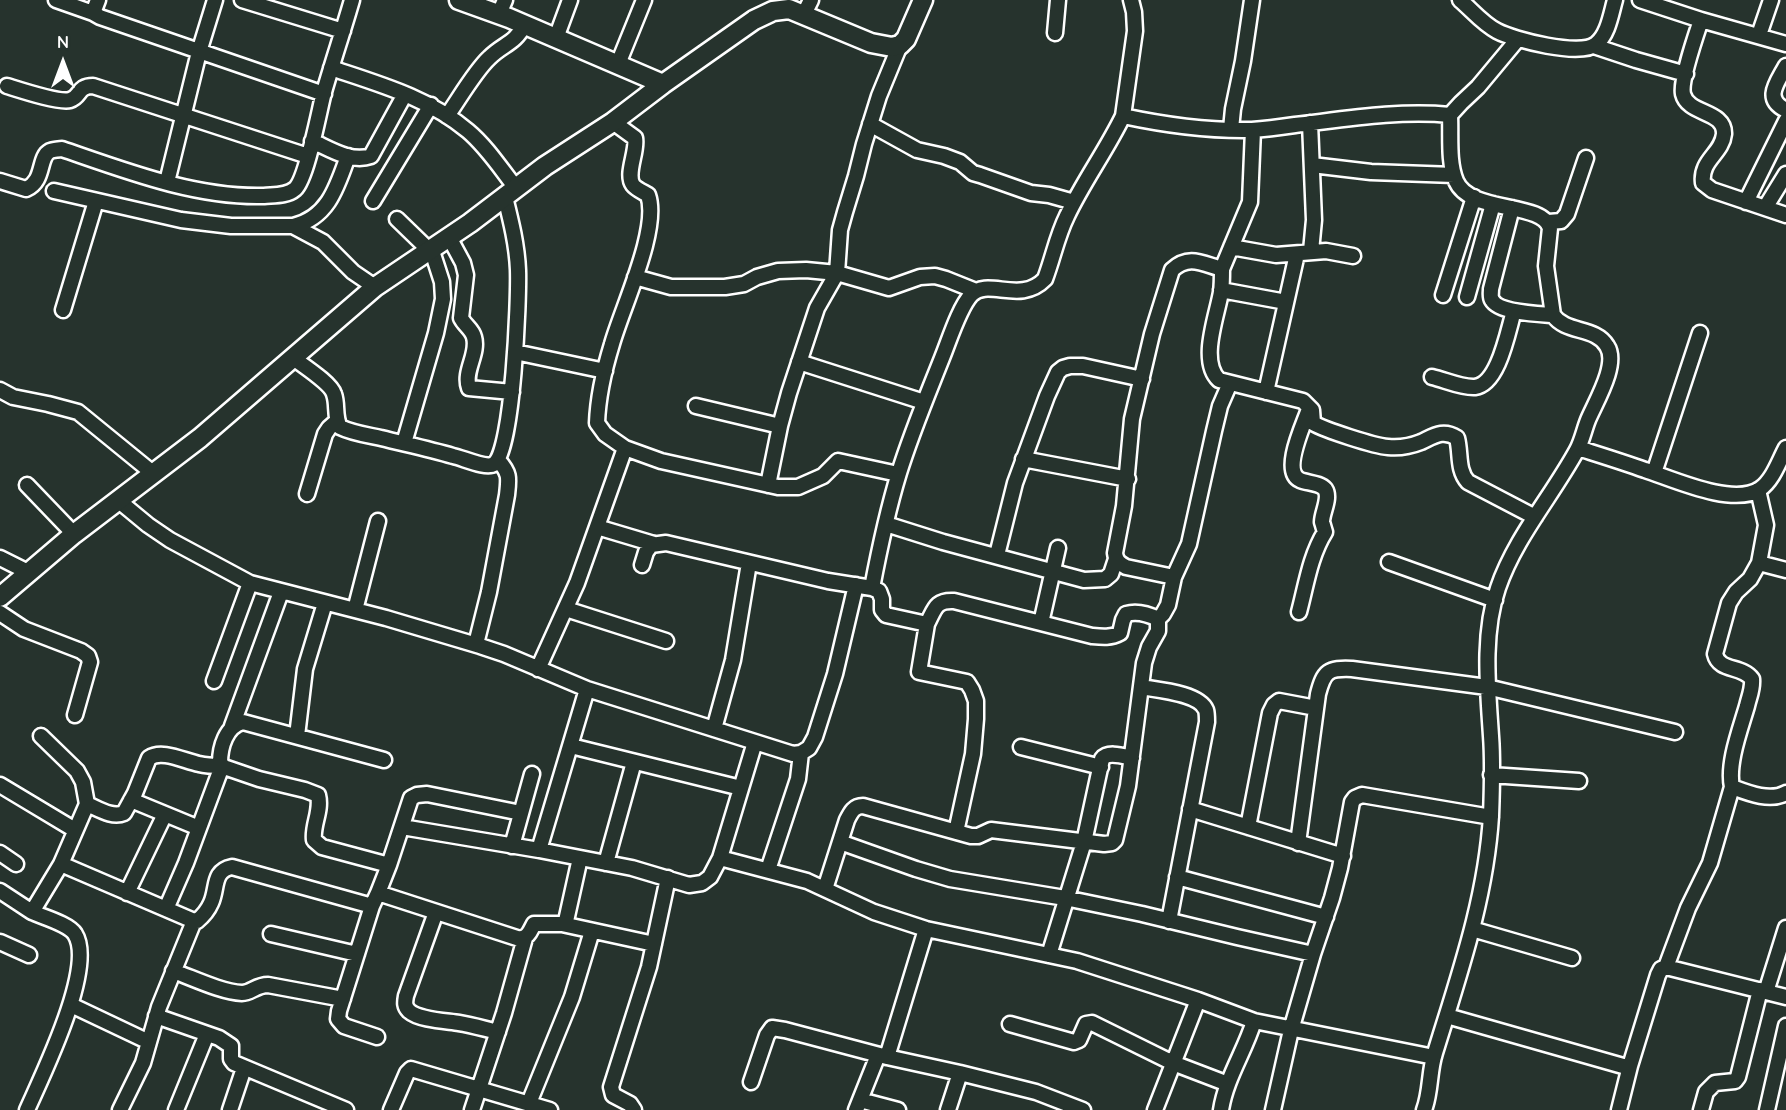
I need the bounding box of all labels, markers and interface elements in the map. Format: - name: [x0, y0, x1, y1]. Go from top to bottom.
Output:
- north arrow: [28, 28, 98, 98]
- text: N: [57, 31, 69, 53]

